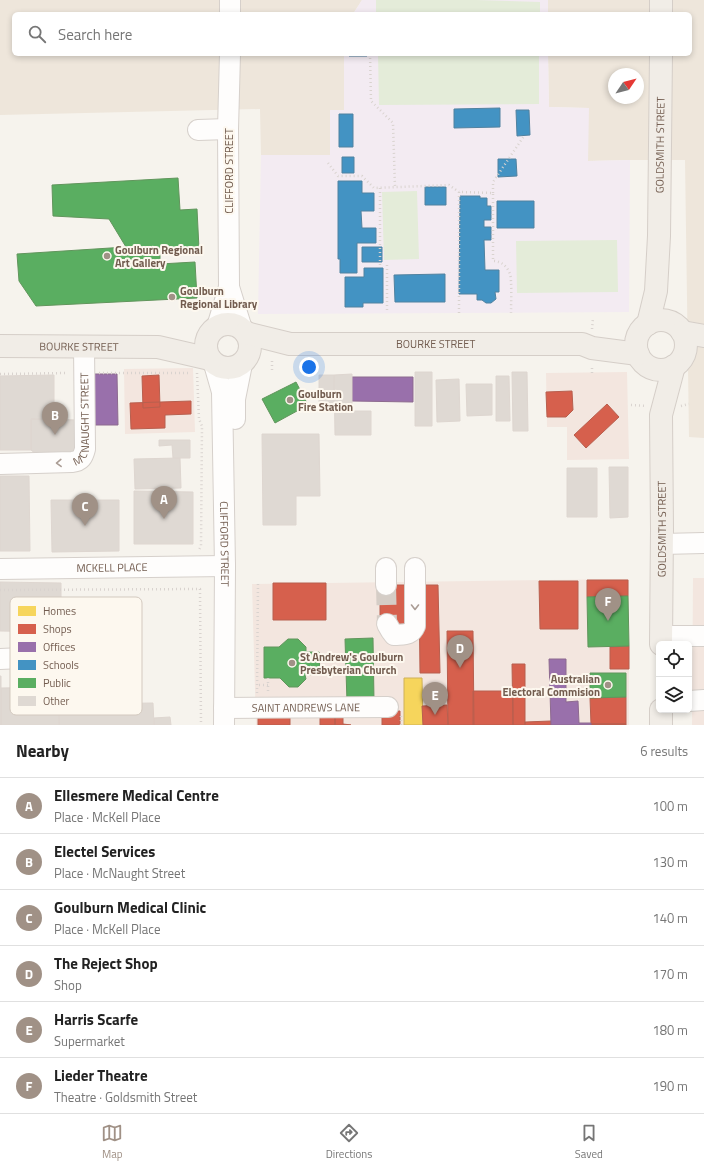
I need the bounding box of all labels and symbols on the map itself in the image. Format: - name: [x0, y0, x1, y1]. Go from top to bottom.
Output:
- north arrow: [608, 68, 644, 104]
- street label: GOLDSMITH STREET: [651, 96, 669, 193]
- street label: CLIFFORD STREET: [221, 128, 237, 214]
- place label: Goulburn Regional Art Gallery: [115, 242, 203, 271]
- marker: Goulburn Regional Art Gallery: [102, 251, 112, 261]
- place label: Goulburn Regional Library: [180, 283, 258, 312]
- marker: Goulburn Regional Library: [167, 292, 177, 302]
- street label: BOURKE STREET: [396, 336, 475, 352]
- street label: BOURKE STREET: [39, 338, 119, 355]
- your location: [299, 357, 319, 377]
- street label: MCNAUGHT STREET: [70, 372, 93, 470]
- place label: Goulburn Fire Station: [298, 386, 353, 415]
- marker: Goulburn Fire Station: [285, 395, 295, 405]
- pin: B: [42, 402, 68, 435]
- one-way arrow: [56, 459, 62, 467]
- street label: GOLDSMITH STREET: [654, 480, 670, 577]
- pin: A: [151, 486, 177, 519]
- pin: C: [72, 493, 98, 526]
- street label: CLIFFORD STREET: [216, 501, 233, 587]
- street label: MCKELL PLACE: [76, 559, 148, 576]
- pin: F: [595, 588, 621, 621]
- legend: [10, 597, 142, 715]
- text: Homes: [43, 603, 76, 619]
- one-way arrow: [411, 604, 419, 610]
- text: Shops: [43, 621, 72, 637]
- pin: D: [447, 635, 473, 668]
- text: Offices: [43, 639, 75, 655]
- place label: St Andrew's Goulburn Presbyterian Church: [300, 649, 403, 678]
- text: Schools: [43, 657, 79, 673]
- marker: St Andrew's Goulburn Presbyterian Church: [287, 658, 297, 668]
- place label: Australian Electoral Commision: [502, 671, 600, 700]
- text: Public: [43, 675, 71, 691]
- marker: Australian Electoral Commision: [603, 680, 613, 690]
- pin: E: [422, 682, 448, 715]
- text: Other: [43, 693, 70, 709]
- street label: SAINT ANDREWS LANE: [252, 699, 360, 716]

